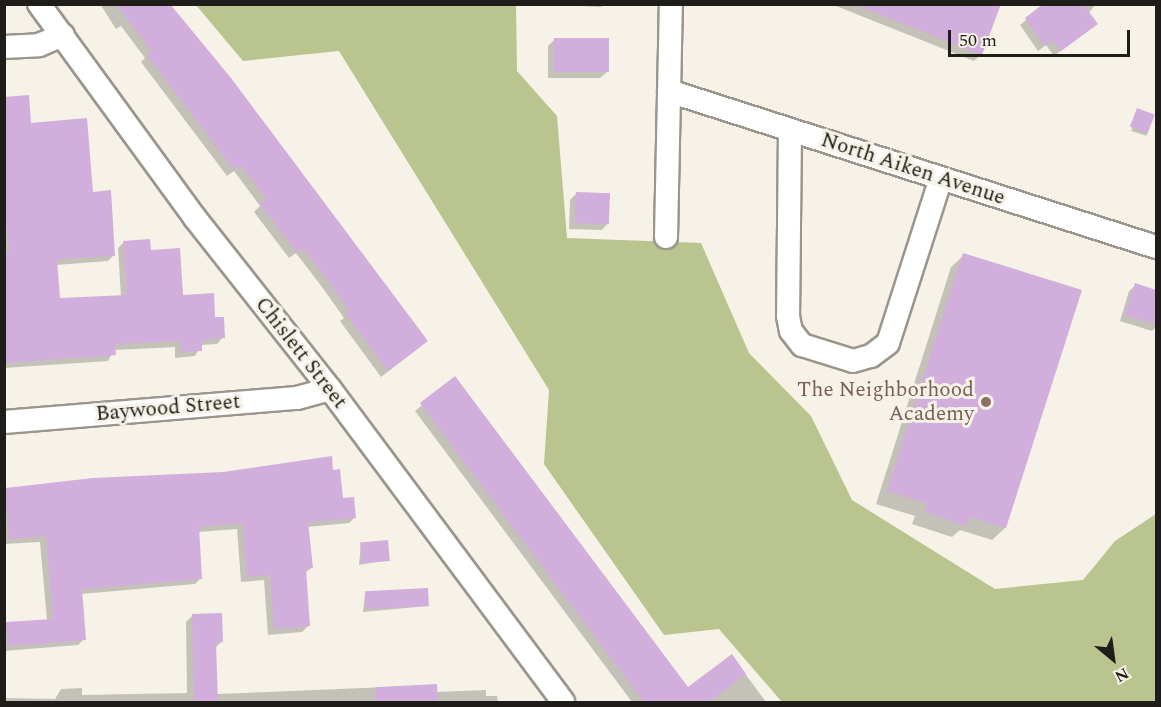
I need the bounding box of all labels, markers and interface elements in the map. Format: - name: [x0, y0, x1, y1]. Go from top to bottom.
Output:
- scale bar: [951, 18, 1132, 56]
- text: 50 m: [959, 27, 997, 54]
- street label: North Aiken Avenue: [818, 127, 1008, 211]
- street label: Chislett Street: [250, 292, 352, 414]
- place label: The Neighborhood Academy: [797, 377, 974, 427]
- street label: Baywood Street: [95, 389, 241, 427]
- marker: The Neighborhood Academy: [979, 395, 993, 409]
- north arrow: [1083, 629, 1143, 689]
- text: N: [1110, 661, 1133, 688]

